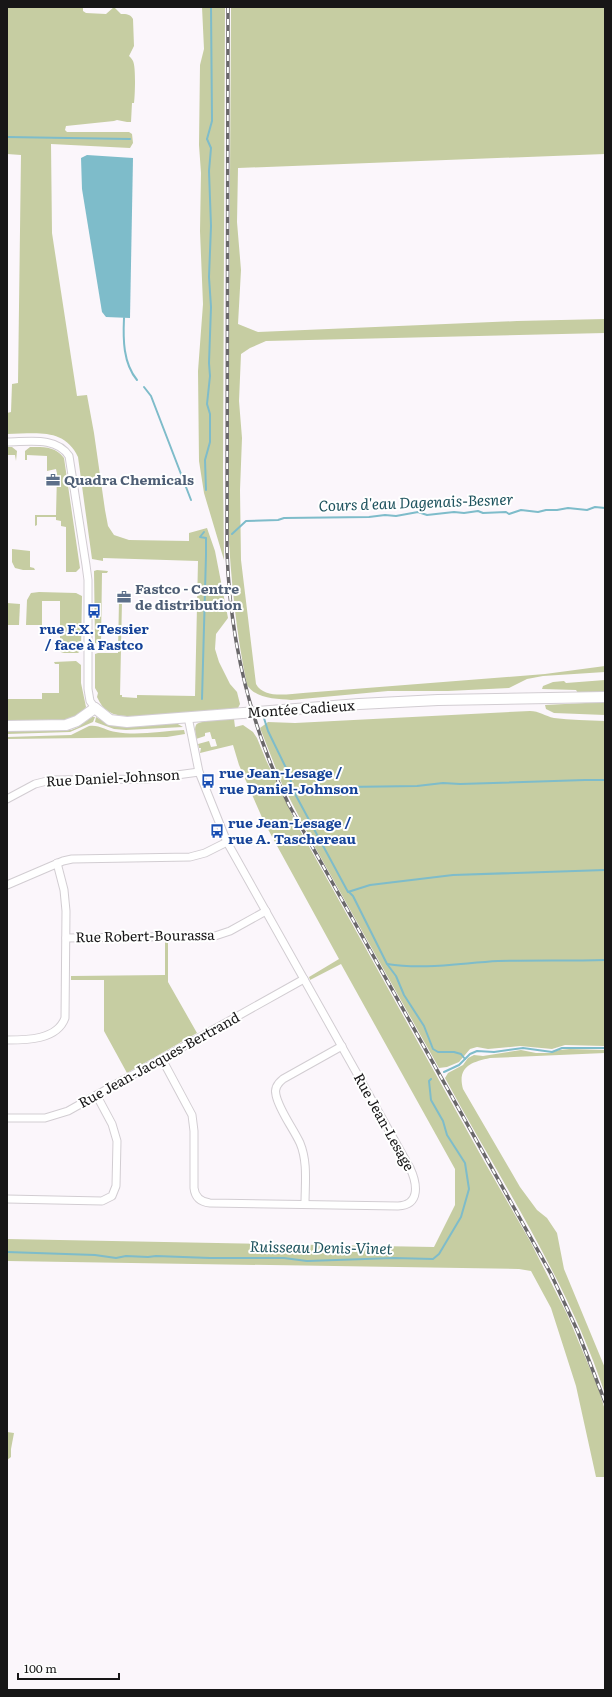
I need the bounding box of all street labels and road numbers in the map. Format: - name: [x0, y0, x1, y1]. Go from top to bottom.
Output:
- street label: Montée Cadieux: [246, 694, 356, 722]
- street label: Rue Daniel-Johnson: [45, 764, 180, 790]
- street label: Rue Robert-Bourassa: [75, 924, 215, 946]
- street label: Rue Jean-Jacques-Bertrand: [74, 1006, 243, 1112]
- street label: Rue Jean-Lesage: [350, 1069, 420, 1174]

